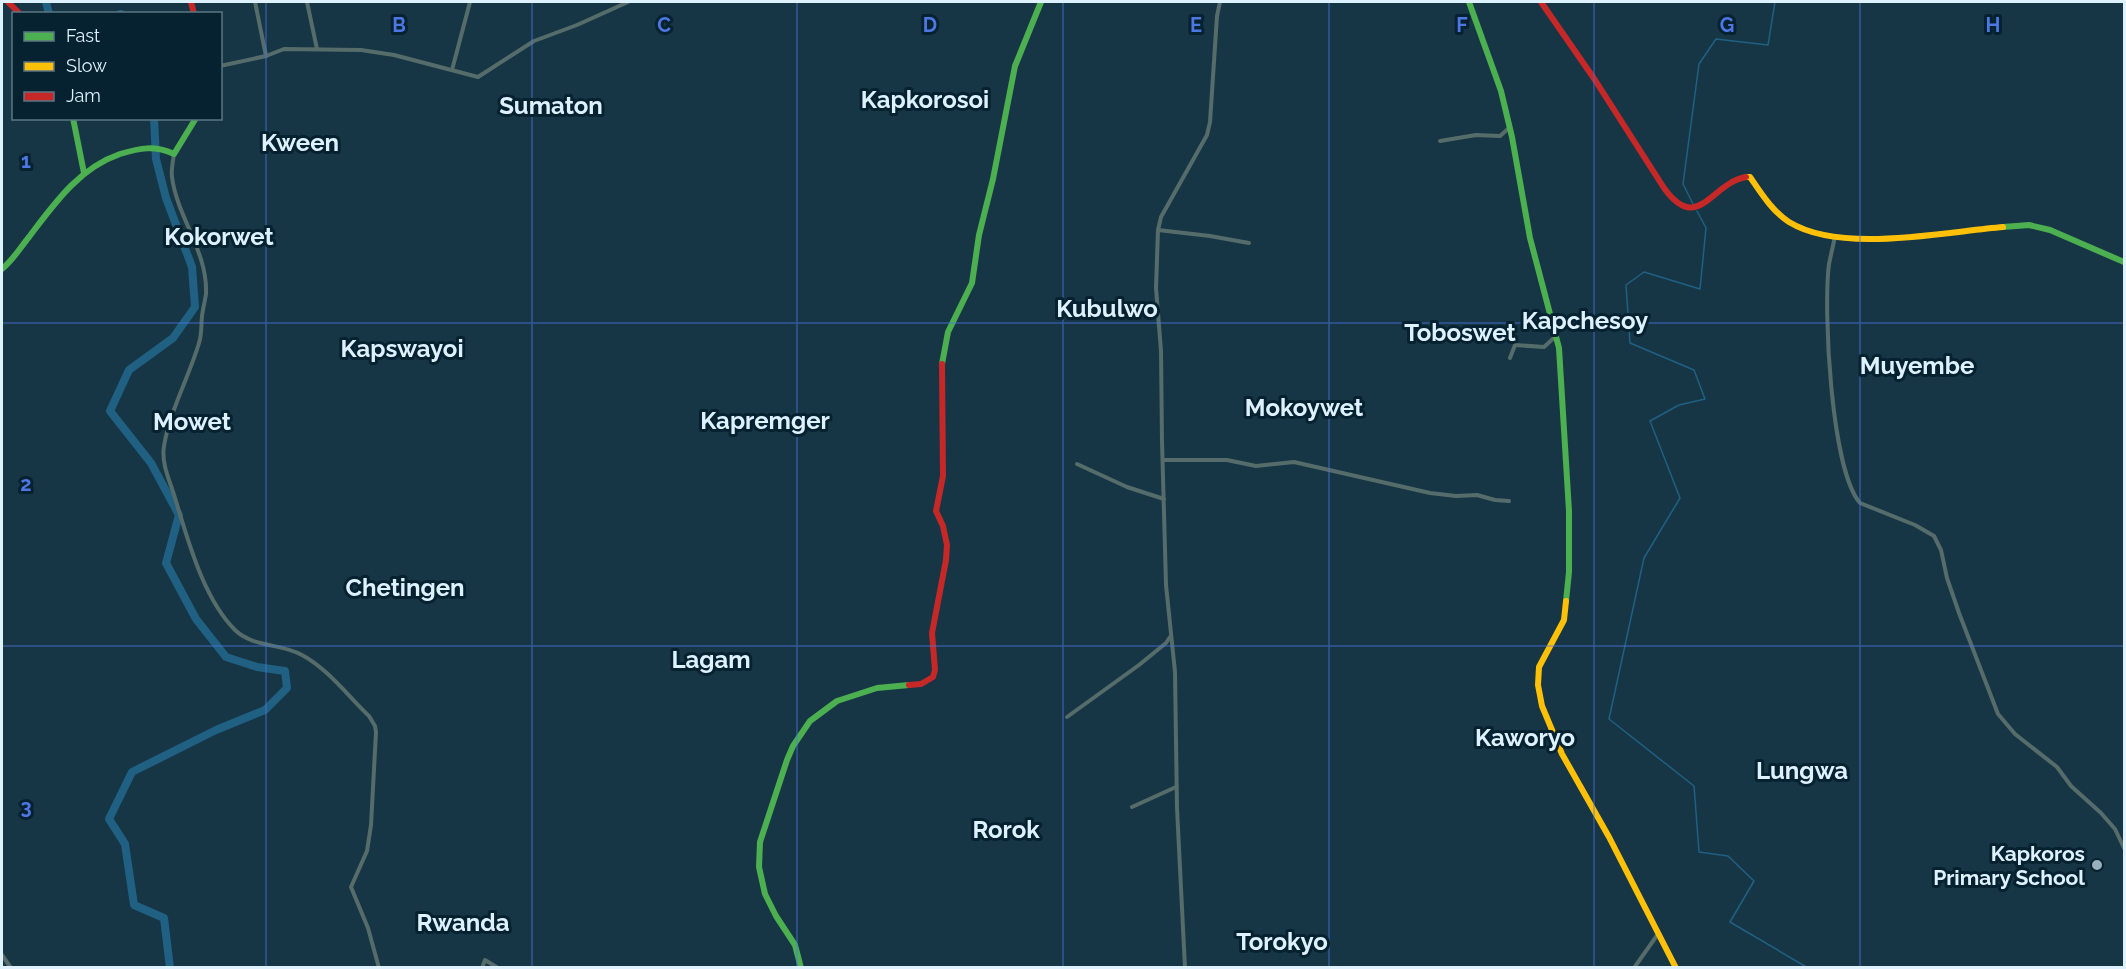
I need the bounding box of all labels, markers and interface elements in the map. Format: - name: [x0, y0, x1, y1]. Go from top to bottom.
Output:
- legend: [12, 12, 222, 120]
- text: B: [392, 13, 406, 37]
- text: C: [657, 13, 671, 37]
- text: D: [923, 13, 937, 37]
- text: E: [1190, 13, 1202, 37]
- text: F: [1456, 13, 1468, 37]
- text: G: [1720, 13, 1734, 37]
- text: H: [1986, 13, 2000, 37]
- text: Fast: [66, 25, 100, 46]
- text: Slow: [66, 55, 107, 76]
- text: Jam: [66, 85, 101, 106]
- district label: Kapkorosoi: [861, 85, 989, 114]
- district label: Sumaton: [499, 91, 603, 120]
- district label: Kween: [261, 128, 339, 157]
- text: 1: [21, 149, 31, 173]
- district label: Kokorwet: [164, 222, 274, 251]
- district label: Kubulwo: [1056, 294, 1158, 323]
- district label: Kapchesoy: [1522, 306, 1648, 335]
- district label: Toboswet: [1404, 318, 1516, 347]
- district label: Kapswayoi: [340, 334, 464, 363]
- district label: Muyembe: [1860, 351, 1974, 380]
- district label: Mokoywet: [1245, 393, 1363, 422]
- district label: Kapremger: [700, 406, 830, 435]
- district label: Mowet: [153, 407, 231, 436]
- text: 2: [20, 472, 32, 496]
- district label: Chetingen: [345, 573, 465, 602]
- district label: Lagam: [671, 645, 751, 674]
- district label: Kaworyo: [1475, 723, 1575, 752]
- district label: Lungwa: [1756, 756, 1848, 785]
- text: 3: [20, 795, 32, 819]
- district label: Rorok: [972, 815, 1040, 844]
- place label: Kapkoros Primary School: [1933, 841, 2085, 890]
- marker: Kapkoros Primary School: [2090, 858, 2104, 872]
- district label: Rwanda: [416, 908, 510, 937]
- district label: Torokyo: [1236, 927, 1328, 956]

